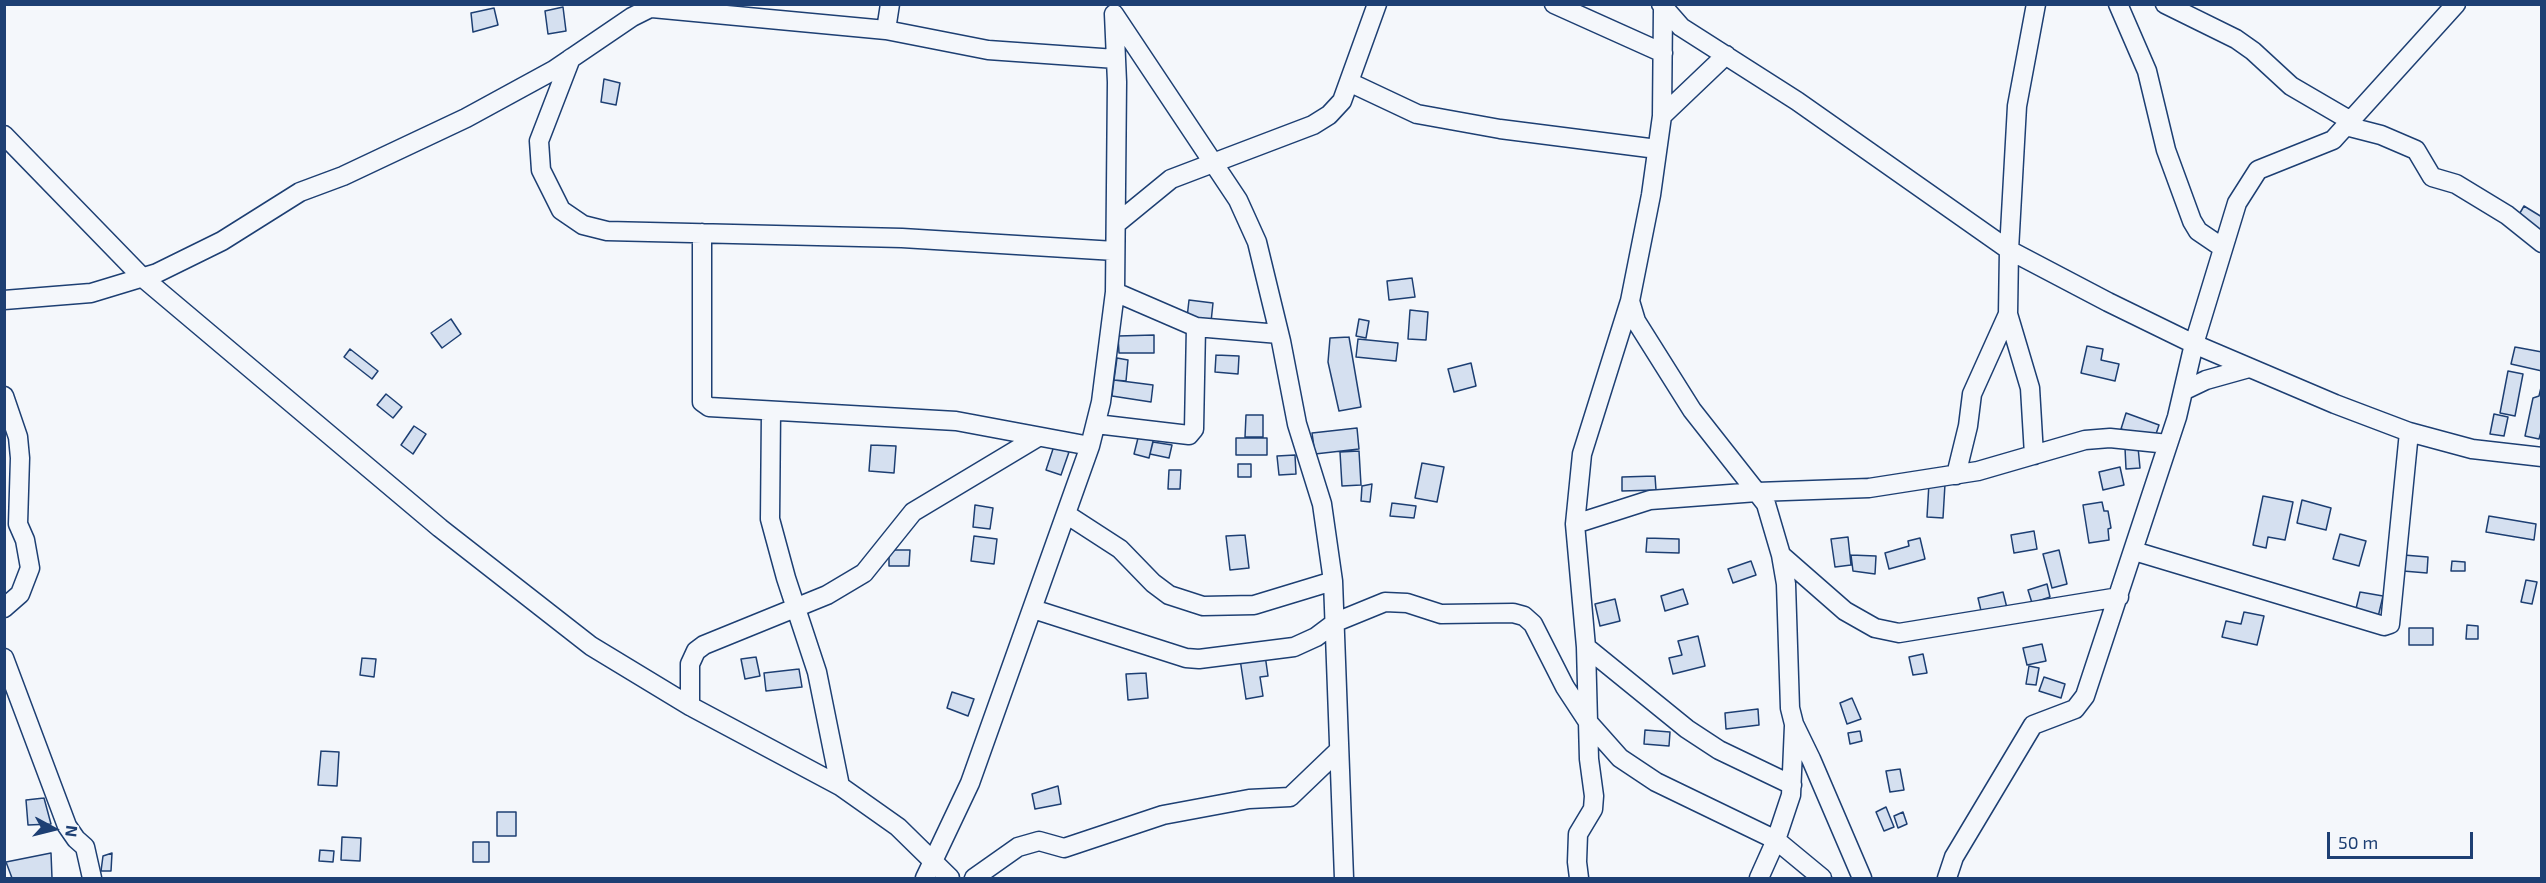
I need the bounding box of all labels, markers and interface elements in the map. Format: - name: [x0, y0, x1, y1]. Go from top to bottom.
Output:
- north arrow: [24, 799, 84, 859]
- scale bar: [2330, 820, 2476, 858]
- text: N: [62, 824, 82, 838]
- text: 50 m: [2338, 831, 2378, 853]

